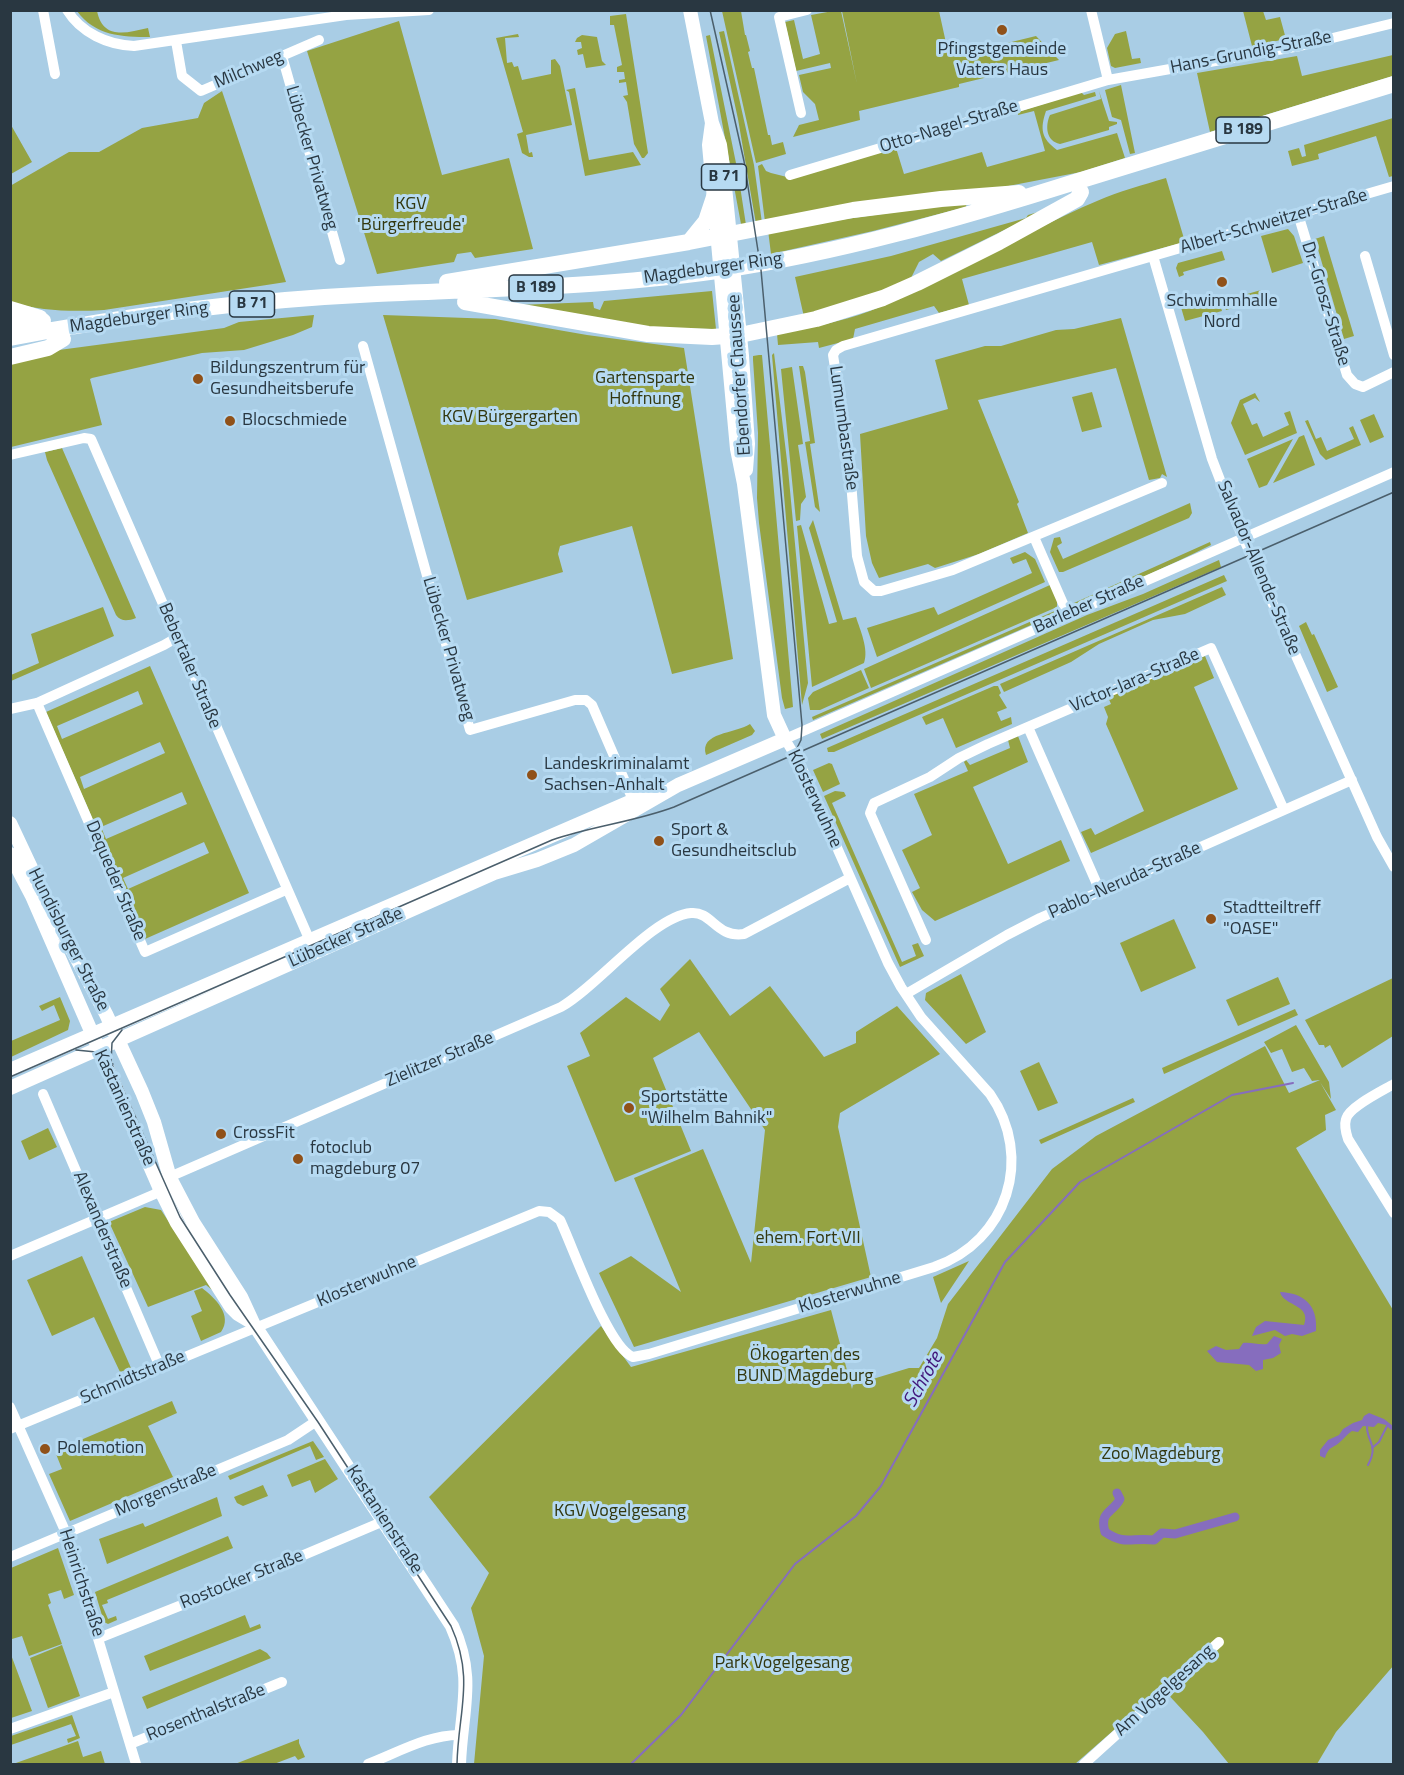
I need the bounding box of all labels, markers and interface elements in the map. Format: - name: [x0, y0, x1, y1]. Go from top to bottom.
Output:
- marker: Pfingstgemeinde Vaters Haus: [995, 23, 1009, 37]
- street label: Hans-Grundig-Straße: [1168, 27, 1334, 79]
- place label: Pfingstgemeinde Vaters Haus: [938, 39, 1066, 82]
- street label: Milchweg: [211, 46, 287, 94]
- street label: Lübecker Privatweg: [280, 83, 342, 233]
- street label: Otto-Nagel-Straße: [877, 96, 1021, 158]
- road number: B 189: [1216, 117, 1270, 143]
- road number: B 71: [702, 164, 746, 190]
- street label: Albert-Schweitzer-Straße: [1178, 185, 1370, 259]
- park label: KGV 'Bürgerfreude': [357, 194, 465, 236]
- street label: Dr.-Grosz-Straße: [1296, 239, 1354, 369]
- street label: Magdeburger Ring: [642, 249, 784, 289]
- road number: B 189: [509, 275, 563, 301]
- marker: Schwimmhalle Nord: [1215, 275, 1229, 289]
- road number: B 71: [230, 291, 274, 317]
- place label: Schwimmhalle Nord: [1166, 291, 1278, 334]
- street label: Ebendorfer Chaussee: [724, 294, 756, 456]
- street label: Magdeburger Ring: [68, 298, 210, 338]
- place label: Bildungszentrum für Gesundheitsberufe: [210, 358, 365, 400]
- street label: Lumumbastraße: [824, 364, 862, 492]
- park label: Gartensparte Hoffnung: [595, 368, 695, 410]
- marker: Bildungszentrum für Gesundheitsberufe: [191, 372, 205, 386]
- park label: KGV Bürgergarten: [442, 407, 578, 429]
- place label: Blocschmiede: [242, 410, 347, 432]
- marker: Blocschmiede: [223, 414, 237, 428]
- street label: Salvador-Allende-Straße: [1212, 478, 1304, 658]
- street label: Barleber Straße: [1030, 571, 1148, 639]
- street label: Lübecker Privatweg: [417, 574, 479, 724]
- street label: Bebertaler Straße: [153, 600, 225, 732]
- street label: Victor-Jara-Straße: [1067, 644, 1203, 718]
- street label: Klosterwuhne: [782, 747, 846, 851]
- place label: Landeskriminalamt Sachsen-Anhalt: [544, 754, 689, 796]
- marker: Landeskriminalamt Sachsen-Anhalt: [525, 768, 539, 782]
- street label: Dequeder Straße: [80, 818, 150, 944]
- place label: Sport & Gesundheitsclub: [671, 820, 797, 862]
- marker: Sport & Gesundheitsclub: [652, 834, 666, 848]
- street label: Pablo-Neruda-Straße: [1046, 838, 1204, 924]
- street label: Hundisburger Straße: [23, 865, 113, 1015]
- place label: Stadtteiltreff "OASE": [1223, 898, 1321, 940]
- street label: Lübecker Straße: [286, 903, 406, 973]
- marker: Stadtteiltreff "OASE": [1204, 912, 1218, 926]
- street label: Zielitzer Straße: [383, 1028, 497, 1092]
- street label: Kastanienstraße: [89, 1047, 159, 1169]
- place label: Sportstätte "Wilhelm Bahnik": [641, 1087, 772, 1130]
- marker: Sportstätte "Wilhelm Bahnik": [622, 1101, 636, 1115]
- place label: CrossFit: [233, 1123, 295, 1145]
- marker: CrossFit: [214, 1127, 228, 1141]
- place label: fotoclub magdeburg 07: [310, 1138, 420, 1180]
- marker: fotoclub magdeburg 07: [291, 1152, 305, 1166]
- street label: Alexanderstraße: [68, 1168, 136, 1292]
- park label: ehem. Fort VII: [755, 1228, 861, 1250]
- street label: Klosterwuhne: [314, 1251, 420, 1313]
- street label: Klosterwuhne: [796, 1267, 904, 1319]
- park label: Ökogarten des BUND Magdeburg: [737, 1345, 873, 1388]
- street label: Schmidtstraße: [77, 1346, 189, 1410]
- water label: Schrote: [899, 1348, 949, 1412]
- place label: Polemotion: [57, 1438, 144, 1460]
- marker: Polemotion: [38, 1442, 52, 1456]
- park label: Zoo Magdeburg: [1102, 1444, 1220, 1466]
- street label: Morgenstraße: [112, 1460, 220, 1522]
- street label: Kastanienstraße: [341, 1462, 427, 1578]
- park label: KGV Vogelgesang: [554, 1501, 686, 1523]
- street label: Heinrichstraße: [53, 1526, 109, 1640]
- street label: Rostocker Straße: [177, 1546, 307, 1614]
- street label: Am Vogelgesang: [1111, 1641, 1219, 1741]
- park label: Park Vogelgesang: [715, 1653, 849, 1675]
- street label: Rosenthalstraße: [144, 1679, 268, 1747]

